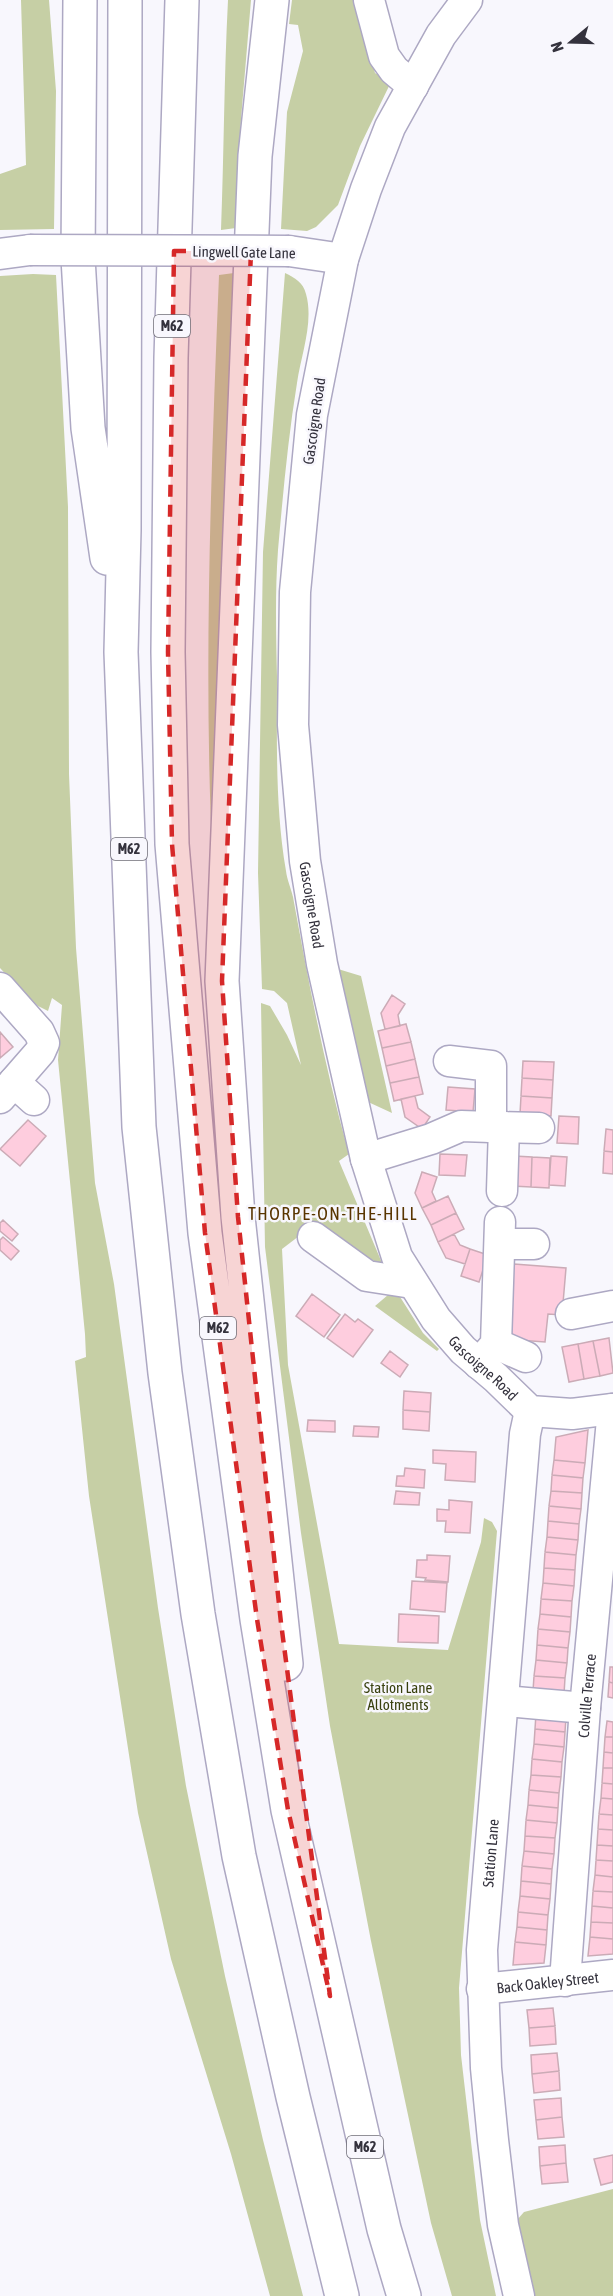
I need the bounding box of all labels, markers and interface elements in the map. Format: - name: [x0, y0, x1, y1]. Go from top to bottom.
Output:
- north arrow: [541, 12, 601, 72]
- text: N: [547, 39, 567, 54]
- street label: Lingwell Gate Lane: [192, 243, 296, 261]
- road number: M62: [154, 315, 190, 337]
- street label: Gascoigne Road: [299, 376, 329, 466]
- road number: M62: [111, 838, 147, 860]
- street label: Gascoigne Road: [297, 860, 328, 950]
- district label: THORPE-ON-THE-HILL: [248, 1203, 418, 1224]
- road number: M62: [200, 1317, 236, 1339]
- street label: Gascoigne Road: [446, 1332, 522, 1403]
- street label: Colville Terrace: [574, 1653, 599, 1738]
- park label: Station Lane Allotments: [364, 1679, 432, 1713]
- street label: Station Lane: [479, 1818, 501, 1888]
- street label: Back Oakley Street: [496, 1968, 599, 1996]
- road number: M62: [347, 2136, 383, 2158]

